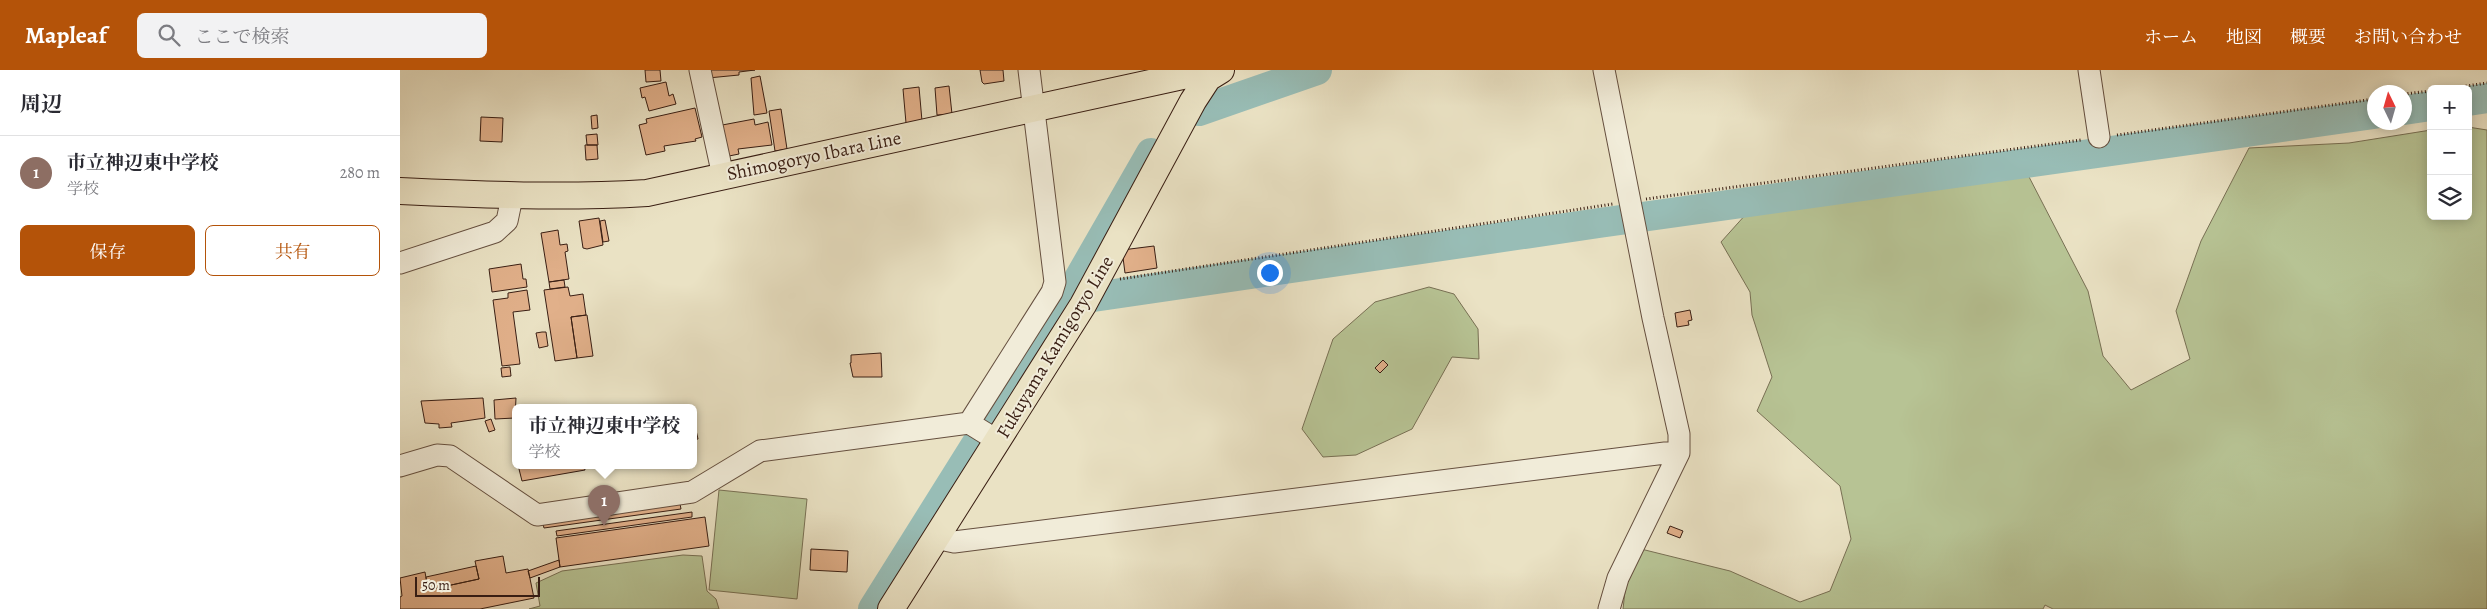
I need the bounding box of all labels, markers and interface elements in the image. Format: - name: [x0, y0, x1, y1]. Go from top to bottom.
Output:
- search box: [137, 13, 487, 58]
- text: Mapleaf: [25, 19, 107, 51]
- icon: search: [155, 21, 183, 49]
- text: ここで検索: [195, 24, 290, 50]
- text: ホーム: [2144, 25, 2198, 49]
- text: 地図: [2226, 25, 2262, 49]
- text: 概要: [2290, 25, 2326, 49]
- text: お問い合わせ: [2354, 25, 2462, 49]
- north arrow: [2367, 85, 2412, 130]
- map controls: [2427, 85, 2472, 220]
- button: +: [2427, 85, 2472, 130]
- text: 周辺: [20, 90, 62, 118]
- street label: Shimogoryo Ibara Line: [724, 125, 904, 187]
- button: −: [2427, 130, 2472, 175]
- text: 市立神辺東中学校: [67, 150, 219, 176]
- text: 1: [33, 162, 39, 184]
- text: 280 m: [340, 162, 380, 184]
- button: layers: [2427, 175, 2472, 220]
- text: 学校: [67, 178, 99, 200]
- button: 保存: [20, 225, 195, 276]
- button: 共有: [205, 225, 380, 276]
- street label: Fukuyama Kamigoryo Line: [990, 251, 1120, 443]
- your location: [1257, 260, 1283, 286]
- popup: [512, 404, 697, 469]
- text: 市立神辺東中学校: [528, 413, 681, 439]
- text: 学校: [528, 441, 561, 463]
- pin: 1: [588, 485, 620, 526]
- scale bar: [415, 574, 540, 597]
- text: 50 m: [422, 576, 450, 595]

